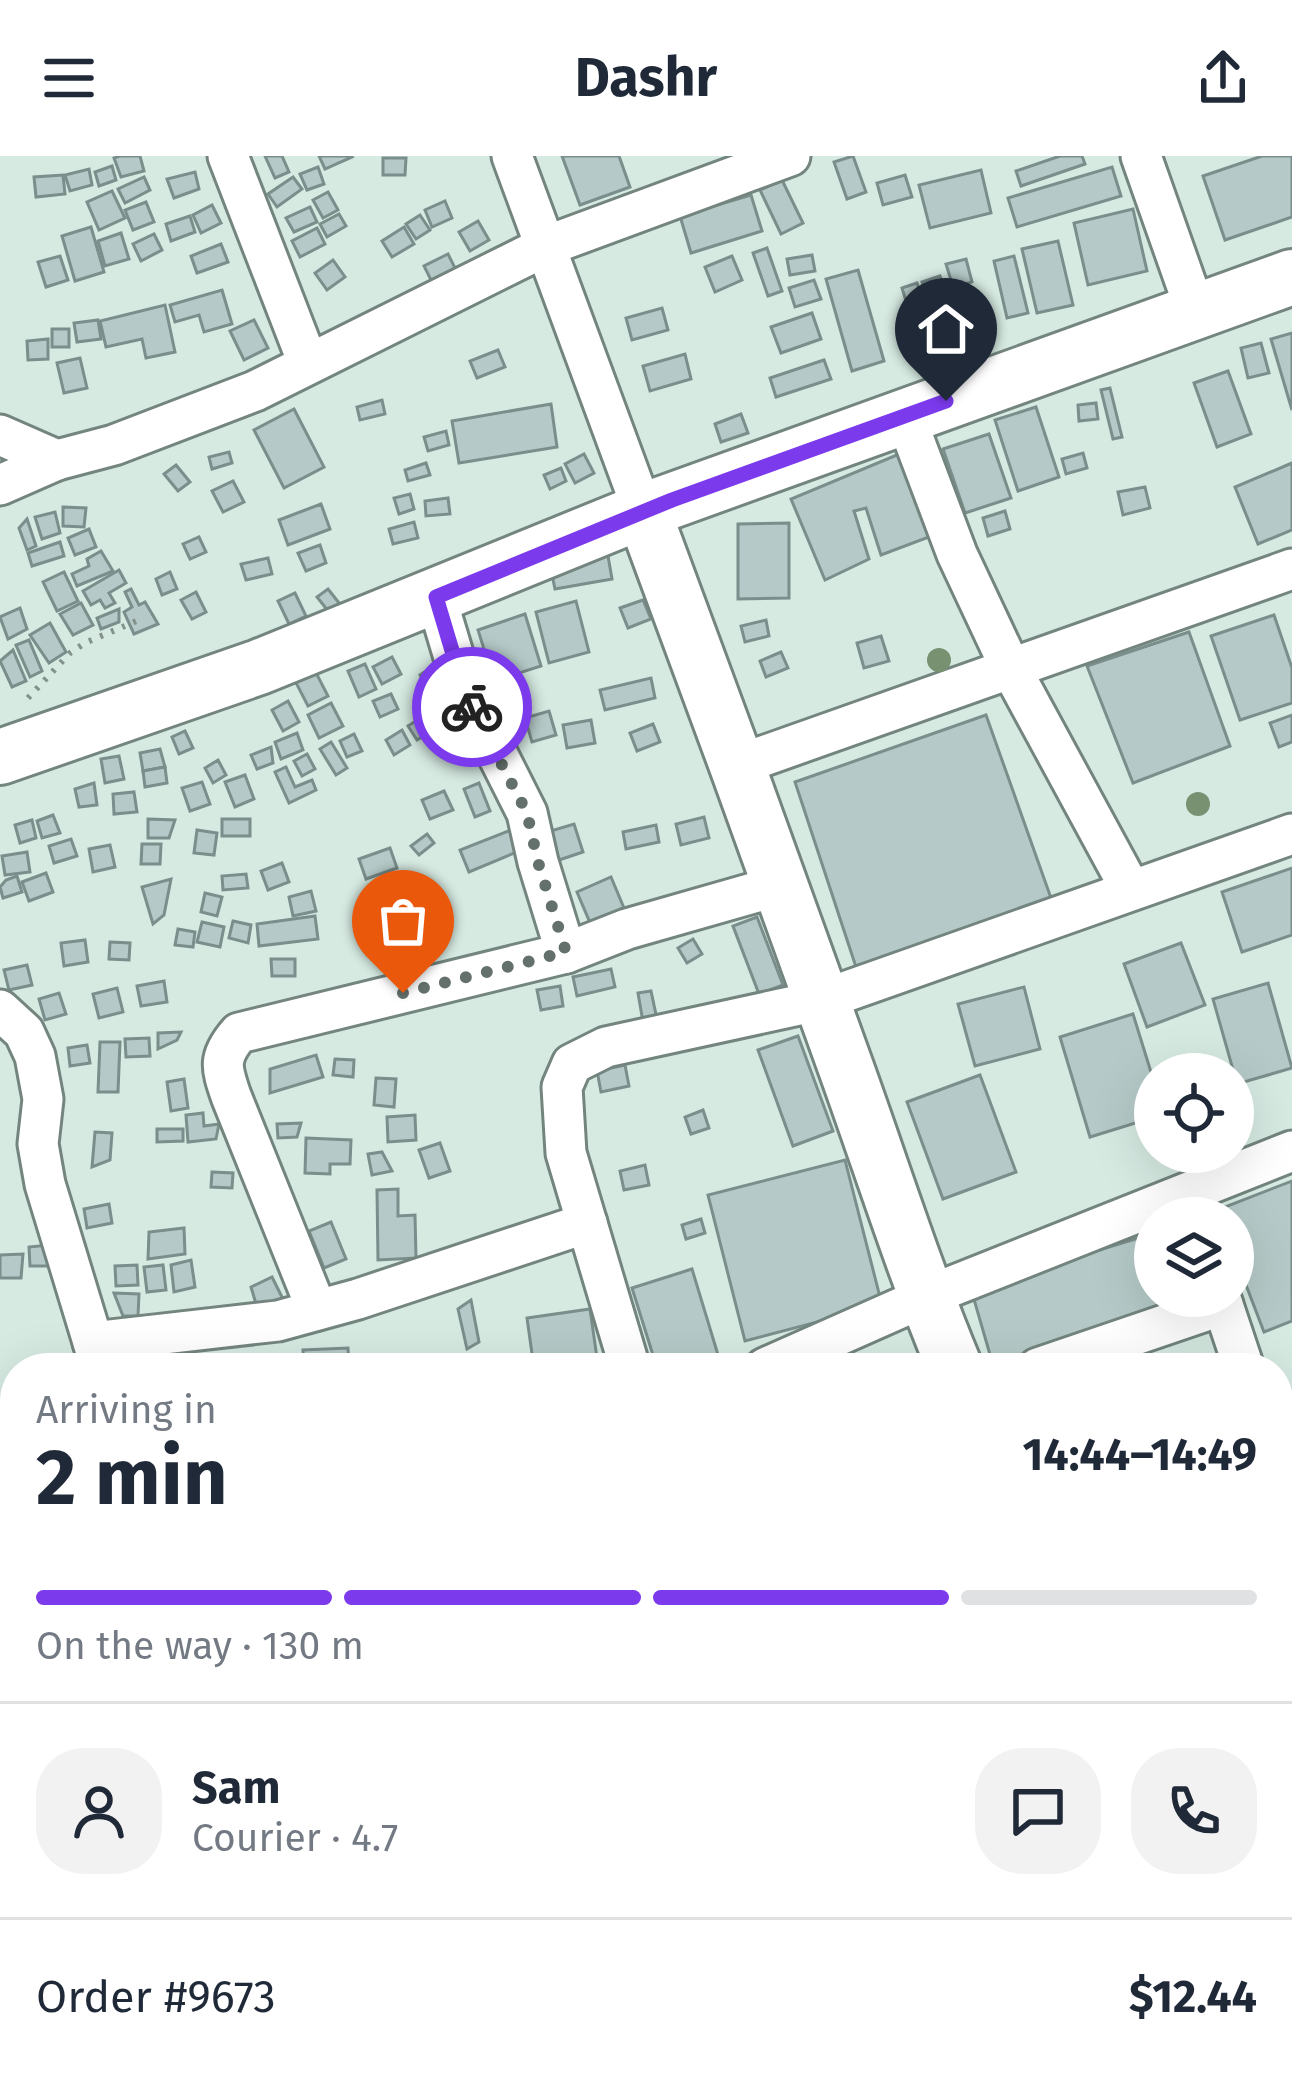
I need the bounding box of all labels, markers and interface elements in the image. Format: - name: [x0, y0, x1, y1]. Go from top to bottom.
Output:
- icon: menu: [36, 45, 102, 111]
- icon: share: [1190, 45, 1256, 111]
- text: Dashr: [575, 46, 717, 110]
- pin: [895, 278, 997, 401]
- icon: home: [913, 296, 979, 362]
- courier: [412, 647, 532, 767]
- icon: bike: [439, 674, 505, 740]
- pin: [352, 870, 454, 993]
- icon: bag: [370, 888, 436, 954]
- map controls: [1134, 1053, 1254, 1317]
- button: locate: [1134, 1053, 1254, 1173]
- button: layers: [1134, 1197, 1254, 1317]
- text: Arriving in: [36, 1387, 217, 1433]
- text: 14:44–14:49: [1022, 1428, 1257, 1482]
- text: 2 min: [36, 1431, 228, 1525]
- text: On the way · 130 m: [36, 1623, 364, 1669]
- button: person: [36, 1748, 162, 1874]
- button: chat: [975, 1748, 1101, 1874]
- button: phone: [1131, 1748, 1257, 1874]
- text: Sam: [192, 1761, 280, 1815]
- text: Courier · 4.7: [192, 1815, 398, 1861]
- text: Order #9673: [36, 1970, 276, 2024]
- text: $12.44: [1129, 1970, 1257, 2024]

